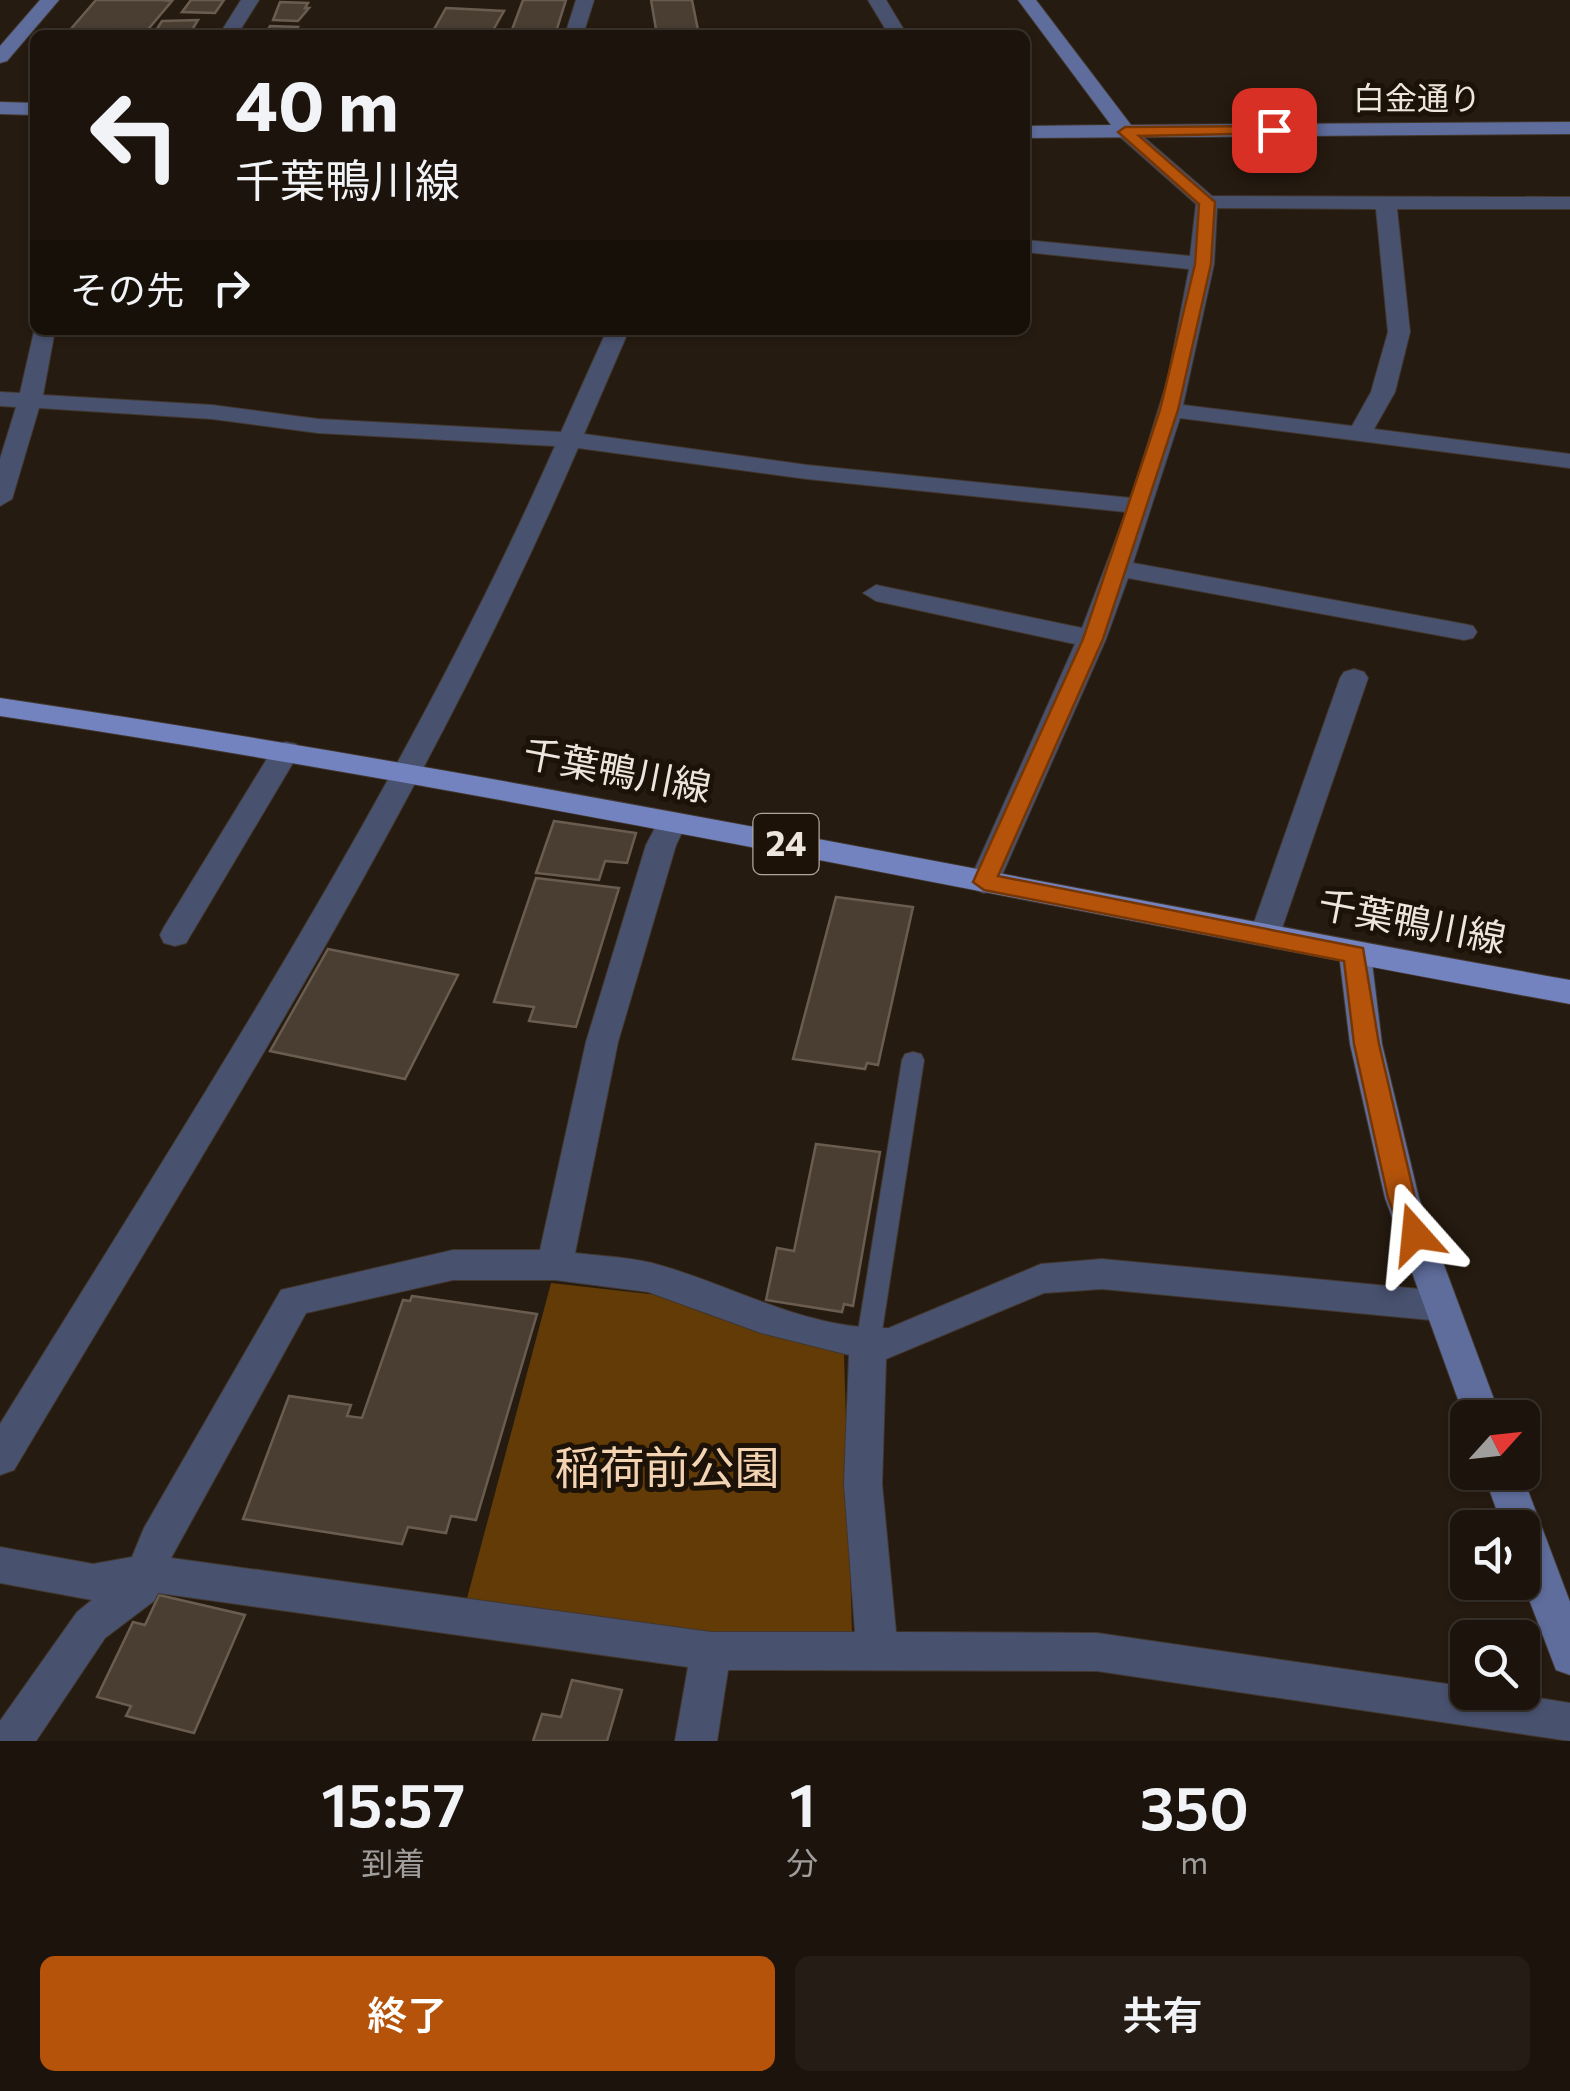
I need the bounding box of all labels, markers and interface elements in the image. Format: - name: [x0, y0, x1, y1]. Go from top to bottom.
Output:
- text: 40 m: [235, 60, 399, 145]
- icon: left: [70, 70, 200, 200]
- street label: 白金通り: [1353, 77, 1481, 117]
- pin: [1232, 88, 1317, 173]
- icon: arrive: [1247, 103, 1302, 158]
- text: 千葉鴨川線: [235, 151, 460, 206]
- icon: right: [204, 260, 259, 315]
- text: その先: [70, 265, 184, 312]
- street label: 千葉鴨川線: [520, 727, 715, 810]
- road number: 24: [754, 814, 818, 874]
- street label: 千葉鴨川線: [1315, 878, 1510, 961]
- position arrow: [1363, 1182, 1467, 1286]
- north arrow: [1450, 1400, 1540, 1490]
- map controls: [1450, 1400, 1540, 1710]
- park label: 稲荷前公園: [554, 1438, 780, 1493]
- button: sound: [1450, 1510, 1540, 1600]
- button: search: [1450, 1620, 1540, 1710]
- text: 15:57: [321, 1766, 465, 1839]
- text: 1: [789, 1766, 816, 1839]
- text: 350: [1140, 1769, 1249, 1842]
- text: m: [1180, 1841, 1208, 1881]
- text: 到着: [361, 1842, 425, 1882]
- text: 分: [786, 1842, 818, 1882]
- button: 終了: [40, 1956, 775, 2071]
- button: 共有: [795, 1956, 1530, 2071]

